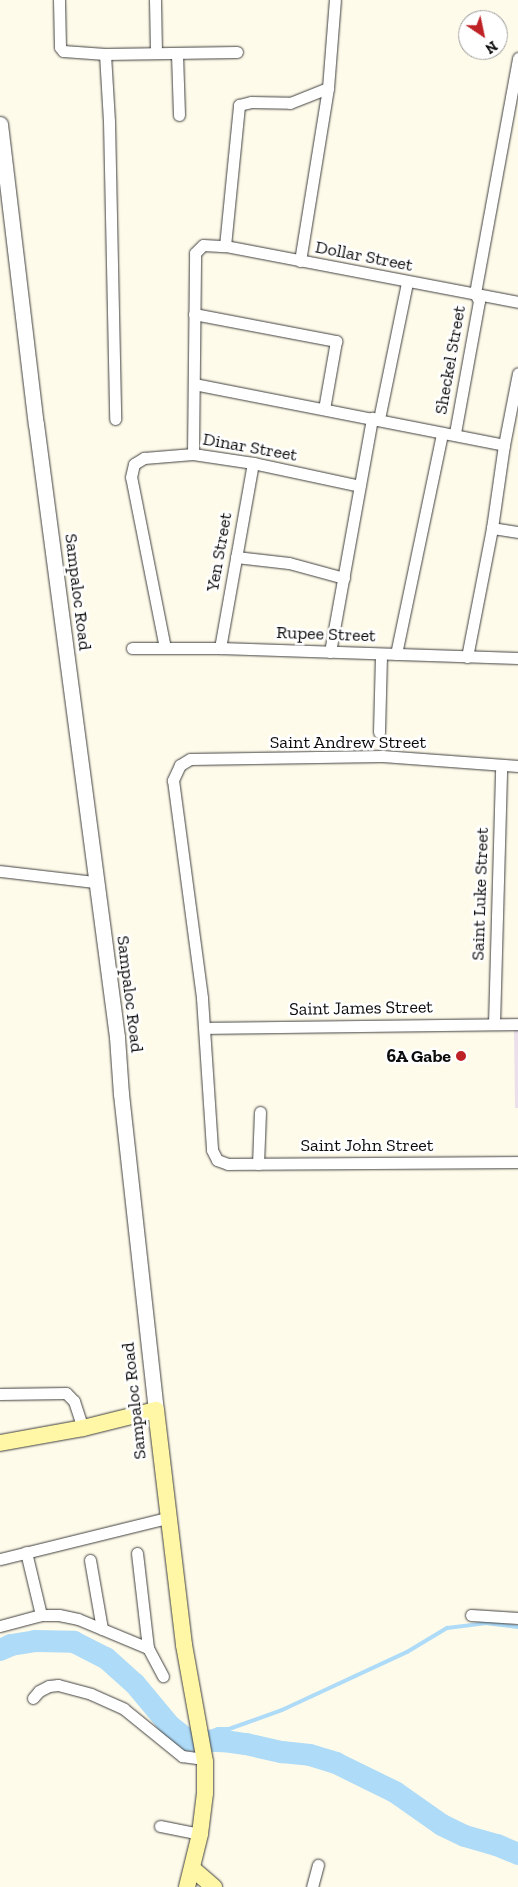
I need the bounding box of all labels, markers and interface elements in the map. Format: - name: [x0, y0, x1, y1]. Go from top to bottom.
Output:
- north arrow: [458, 10, 508, 60]
- text: N: [482, 37, 500, 57]
- street label: Dollar Street: [313, 236, 415, 276]
- street label: Sheckel Street: [430, 304, 470, 416]
- street label: Dinar Street: [201, 428, 299, 466]
- street label: Yen Street: [201, 511, 237, 593]
- street label: Sampaloc Road: [60, 532, 96, 652]
- street label: Rupee Street: [276, 621, 376, 647]
- street label: Saint Andrew Street: [269, 731, 427, 753]
- street label: Saint Luke Street: [467, 827, 493, 961]
- street label: Sampaloc Road: [112, 934, 148, 1054]
- street label: Saint James Street: [289, 996, 433, 1020]
- place label: 6A Gabe: [386, 1045, 451, 1067]
- marker: 6A Gabe: [455, 1050, 467, 1062]
- street label: Saint John Street: [300, 1134, 434, 1156]
- street label: Sampaloc Road: [117, 1341, 151, 1461]

